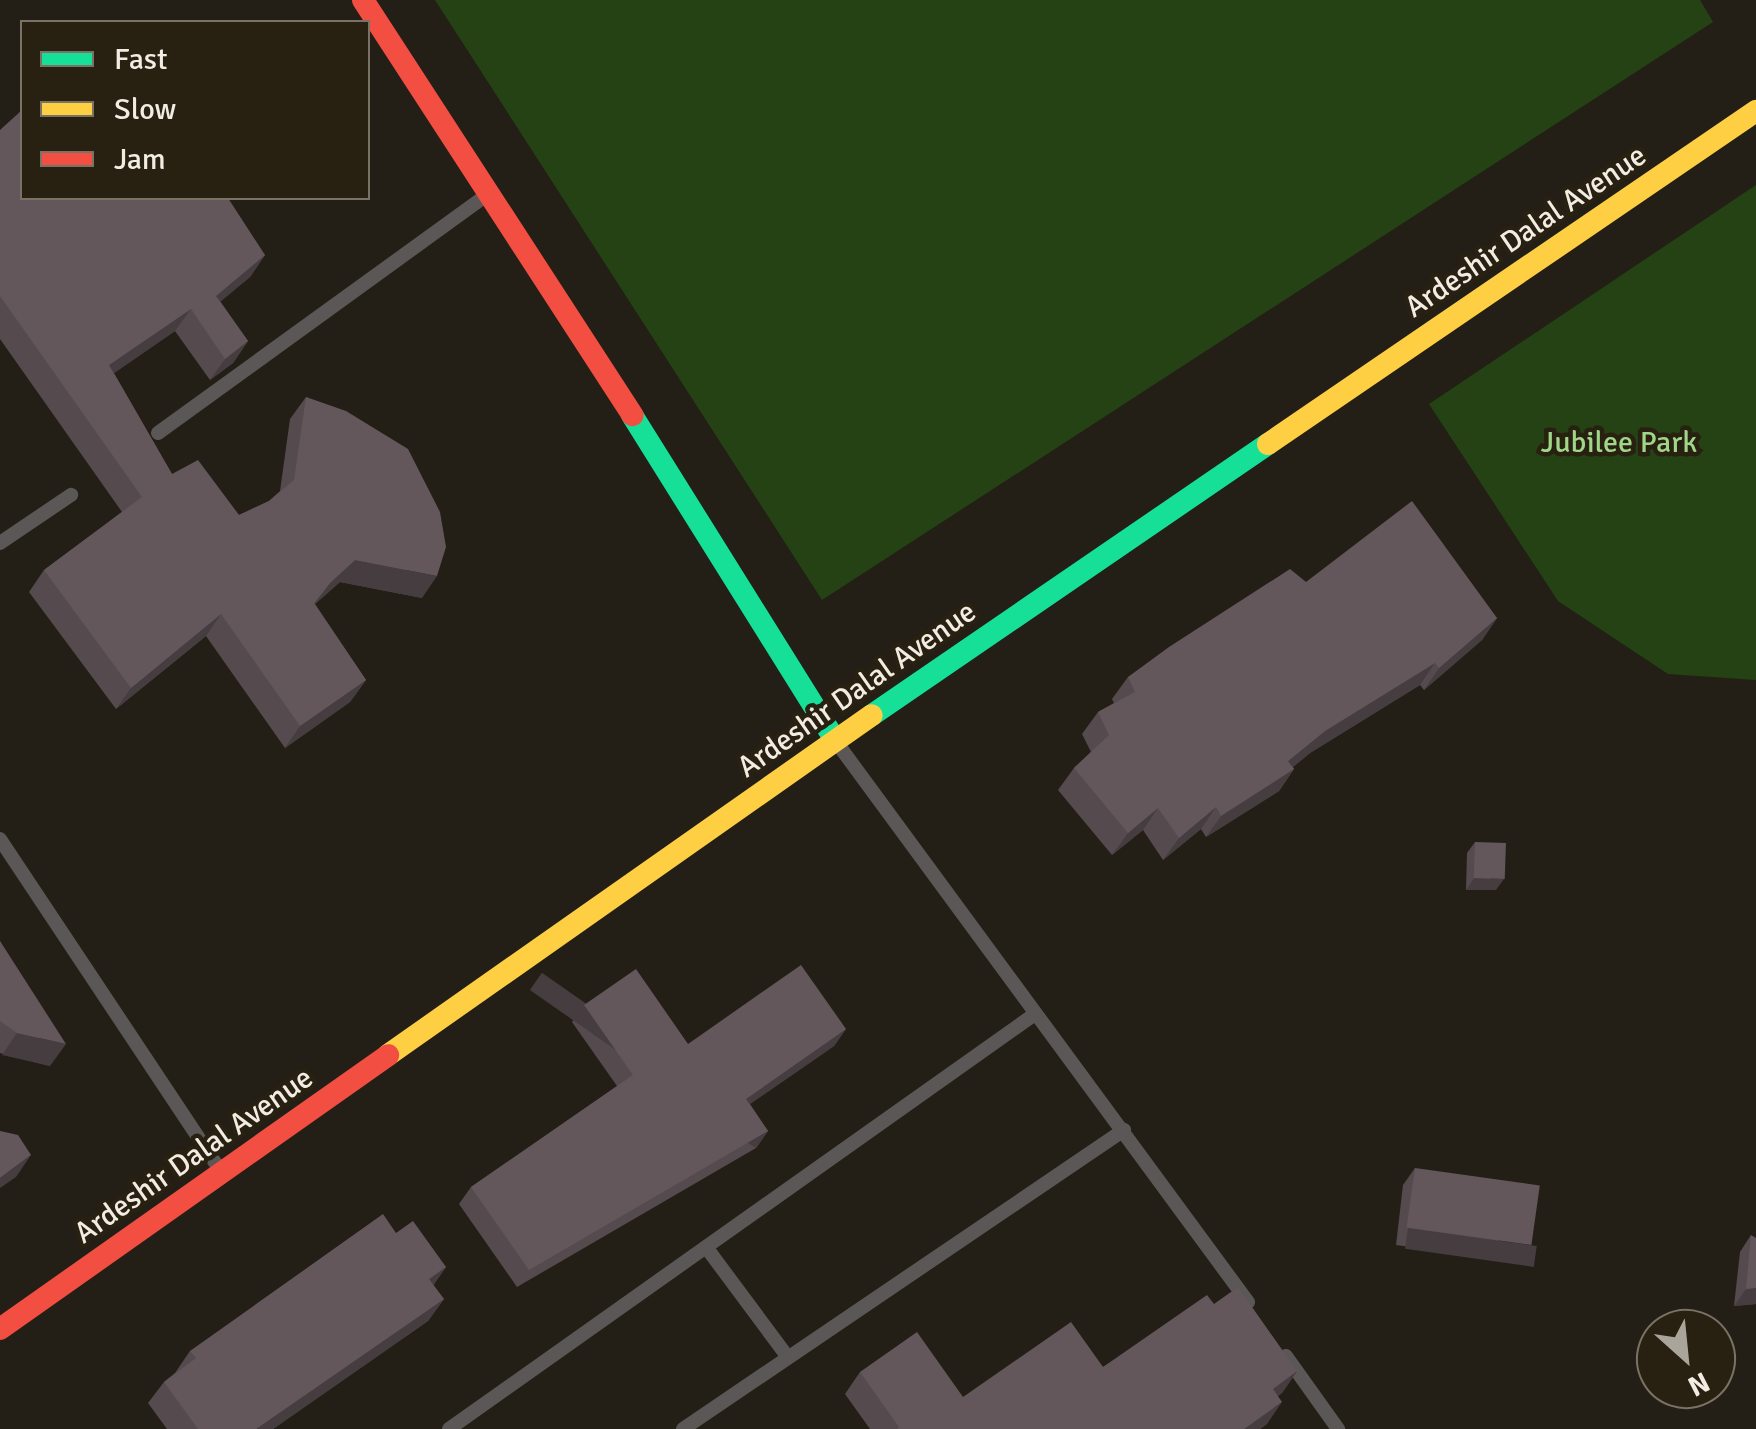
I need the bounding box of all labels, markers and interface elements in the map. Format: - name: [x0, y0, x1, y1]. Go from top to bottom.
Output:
- legend: [20, 20, 370, 200]
- text: Fast: [114, 41, 167, 78]
- text: Slow: [114, 91, 176, 128]
- street label: Ardeshir Dalal Avenue: [1399, 138, 1653, 326]
- text: Jam: [114, 141, 166, 178]
- park label: Jubilee Park: [1541, 425, 1697, 461]
- street label: Ardeshir Dalal Avenue: [731, 594, 983, 786]
- street label: Ardeshir Dalal Avenue: [68, 1060, 320, 1252]
- north arrow: [1636, 1309, 1736, 1409]
- text: N: [1682, 1364, 1715, 1404]

